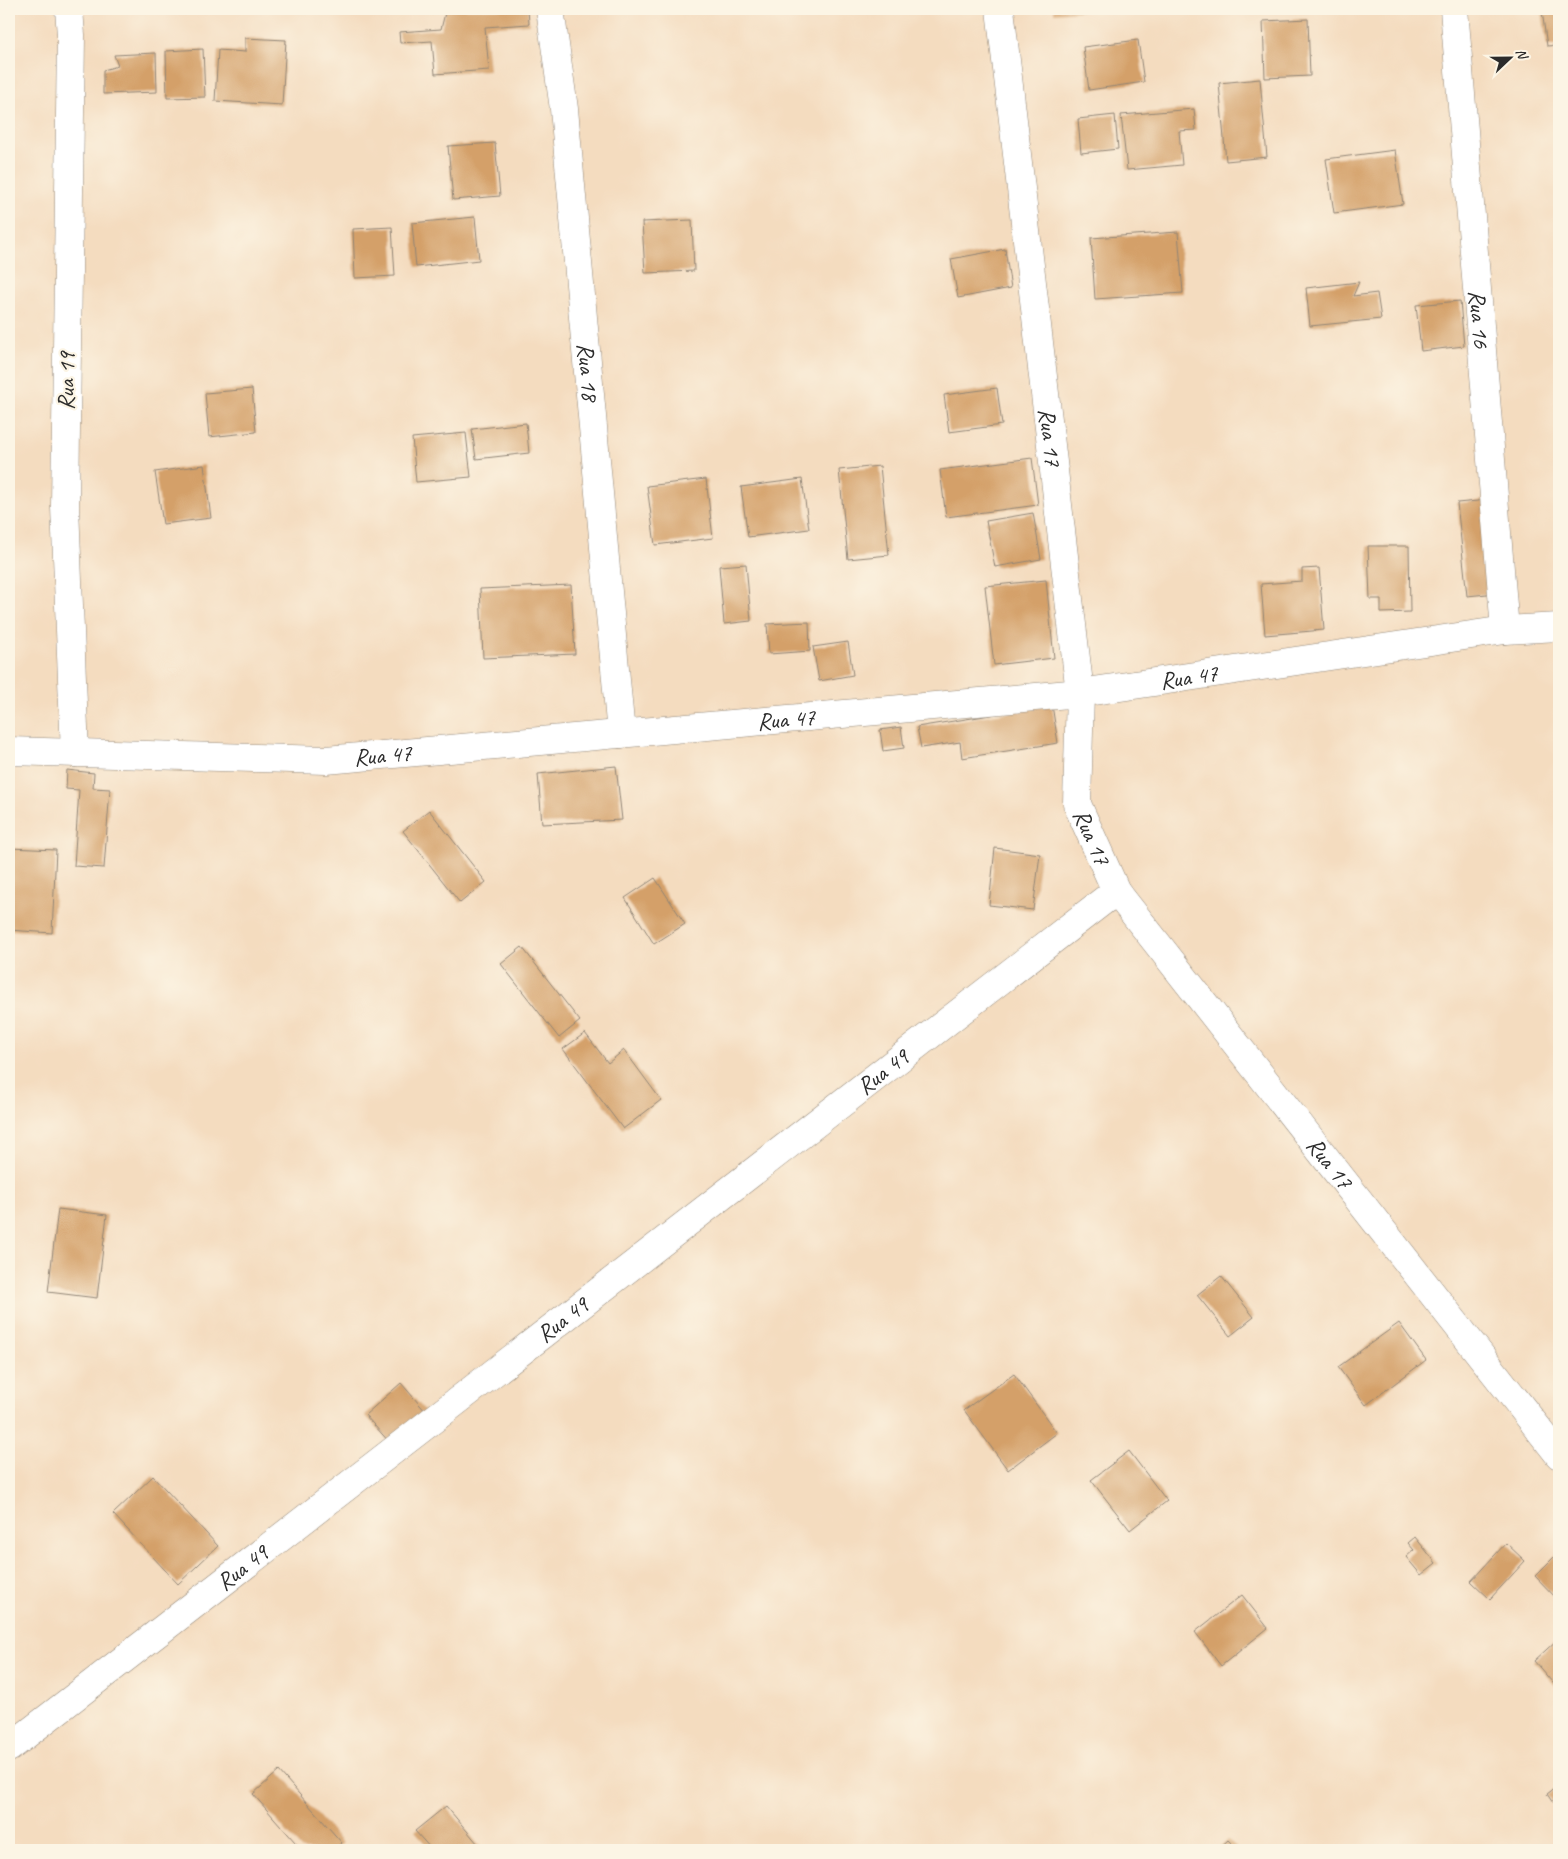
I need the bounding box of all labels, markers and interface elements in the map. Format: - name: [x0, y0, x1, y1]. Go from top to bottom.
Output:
- north arrow: [1486, 32, 1536, 82]
- text: N: [1512, 46, 1532, 63]
- street label: Rua 16: [1462, 289, 1497, 350]
- street label: Rua 18: [570, 342, 606, 404]
- street label: Rua 19: [50, 350, 82, 410]
- street label: Rua 17: [1032, 406, 1068, 469]
- street label: Rua 47: [1158, 658, 1221, 696]
- street label: Rua 47: [756, 702, 818, 737]
- street label: Rua 47: [352, 737, 414, 772]
- street label: Rua 17: [1066, 804, 1118, 871]
- street label: Rua 49: [851, 1041, 917, 1101]
- street label: Rua 17: [1300, 1131, 1360, 1196]
- street label: Rua 49: [530, 1288, 596, 1349]
- street label: Rua 49: [210, 1536, 276, 1597]

